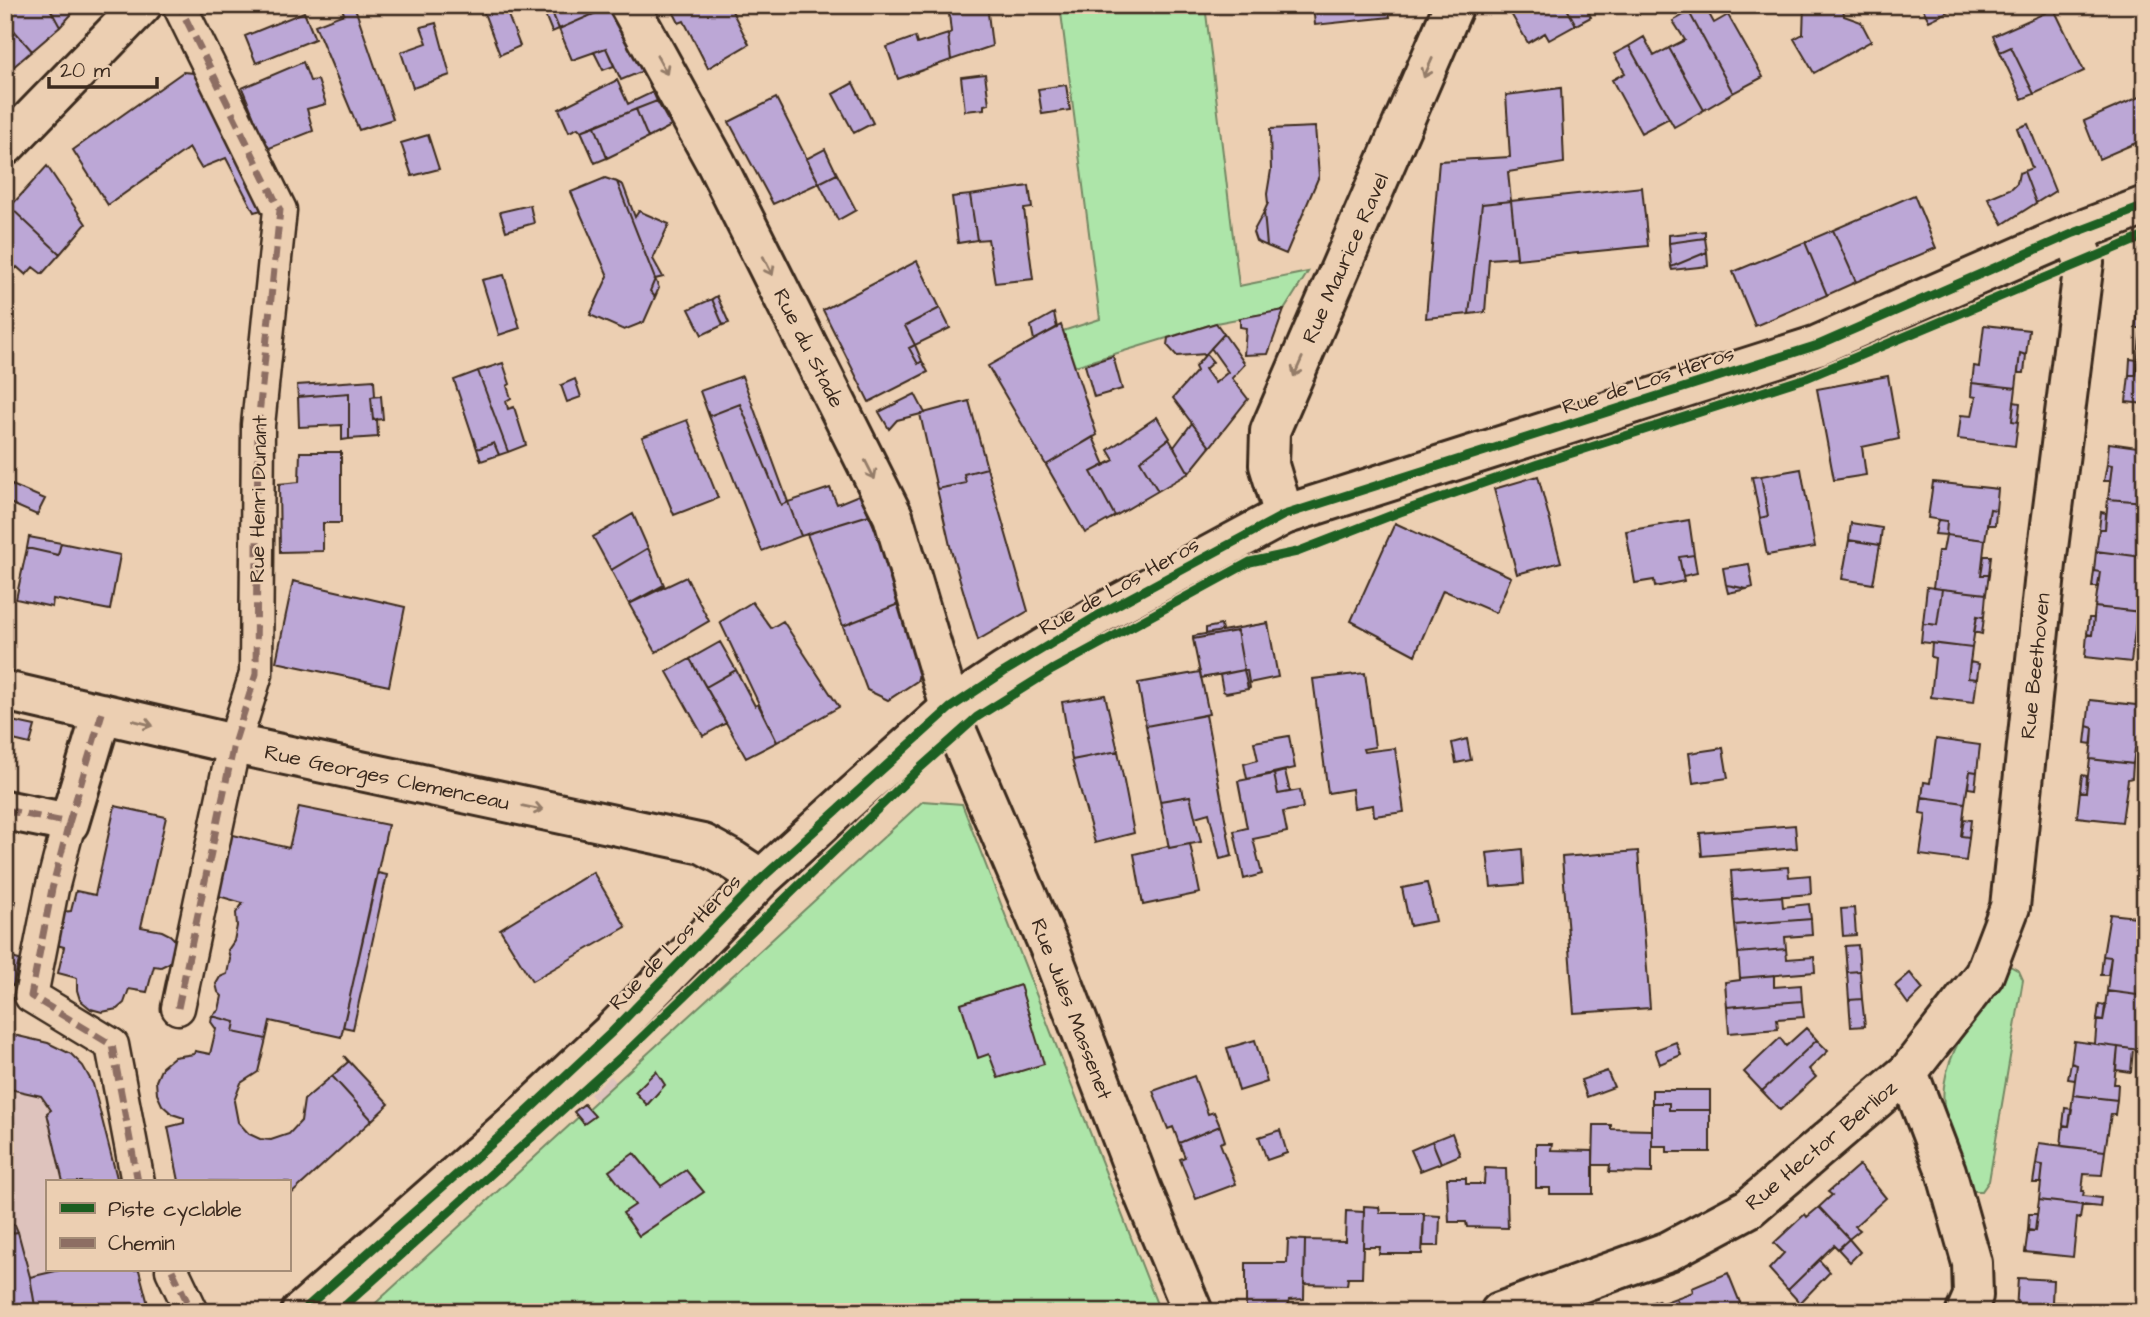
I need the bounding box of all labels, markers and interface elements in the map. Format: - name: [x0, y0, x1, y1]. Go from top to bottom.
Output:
- scale bar: [49, 46, 158, 90]
- one-way arrow: [656, 54, 669, 75]
- text: 20 m: [60, 56, 111, 85]
- one-way arrow: [1421, 57, 1434, 78]
- street label: Rue Maurice Ravel: [1295, 169, 1396, 348]
- one-way arrow: [761, 256, 775, 276]
- street label: Rue du Stade: [766, 284, 851, 413]
- street label: Rue de Los Heros: [1558, 339, 1738, 422]
- one-way arrow: [1291, 355, 1304, 377]
- street label: Rue Henri Dunant: [243, 414, 274, 583]
- one-way arrow: [863, 459, 877, 480]
- street label: Rue de Los Heros: [1034, 530, 1205, 643]
- street label: Rue Beethoven: [2013, 592, 2058, 740]
- one-way arrow: [131, 717, 154, 730]
- street label: Rue Georges Clemenceau: [261, 737, 512, 820]
- one-way arrow: [521, 802, 544, 815]
- street label: Rue de Los Heros: [603, 868, 748, 1017]
- street label: Rue Jules Massenet: [1024, 915, 1120, 1104]
- street label: Rue Hector Berlioz: [1739, 1073, 1904, 1217]
- legend: [46, 1180, 290, 1272]
- text: Piste cyclable: [108, 1195, 242, 1226]
- text: Chemin: [108, 1229, 175, 1258]

